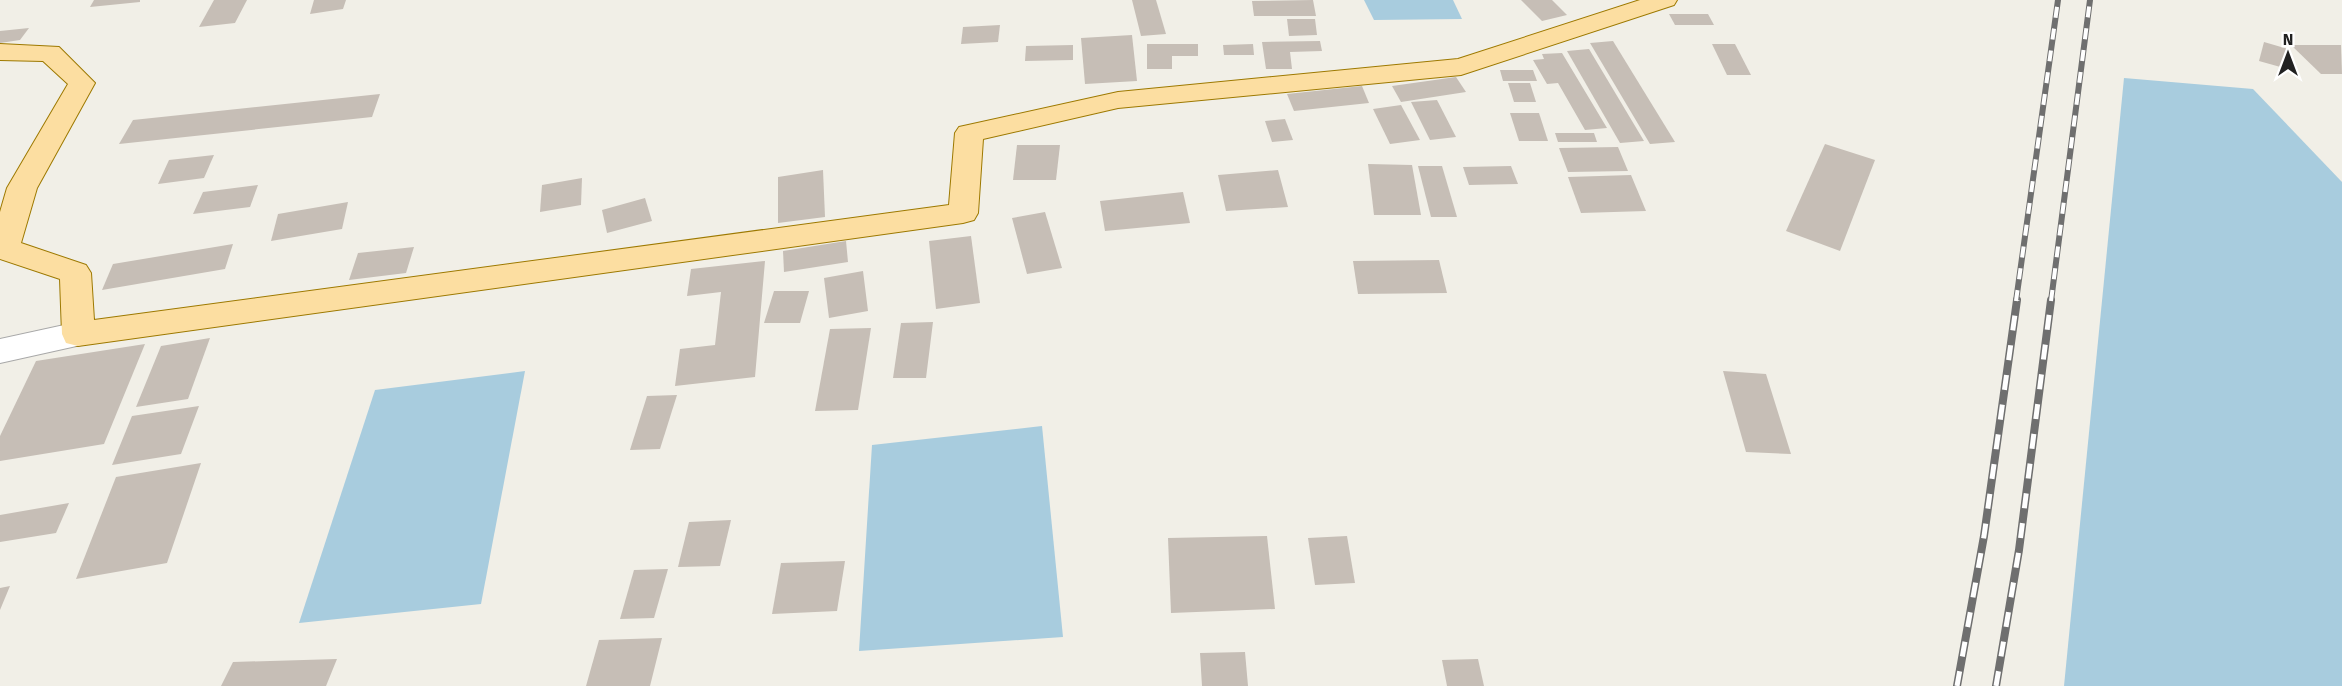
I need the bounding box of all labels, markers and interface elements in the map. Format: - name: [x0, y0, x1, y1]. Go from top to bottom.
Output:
- north arrow: [2258, 24, 2318, 84]
- text: N: [2283, 30, 2293, 49]

